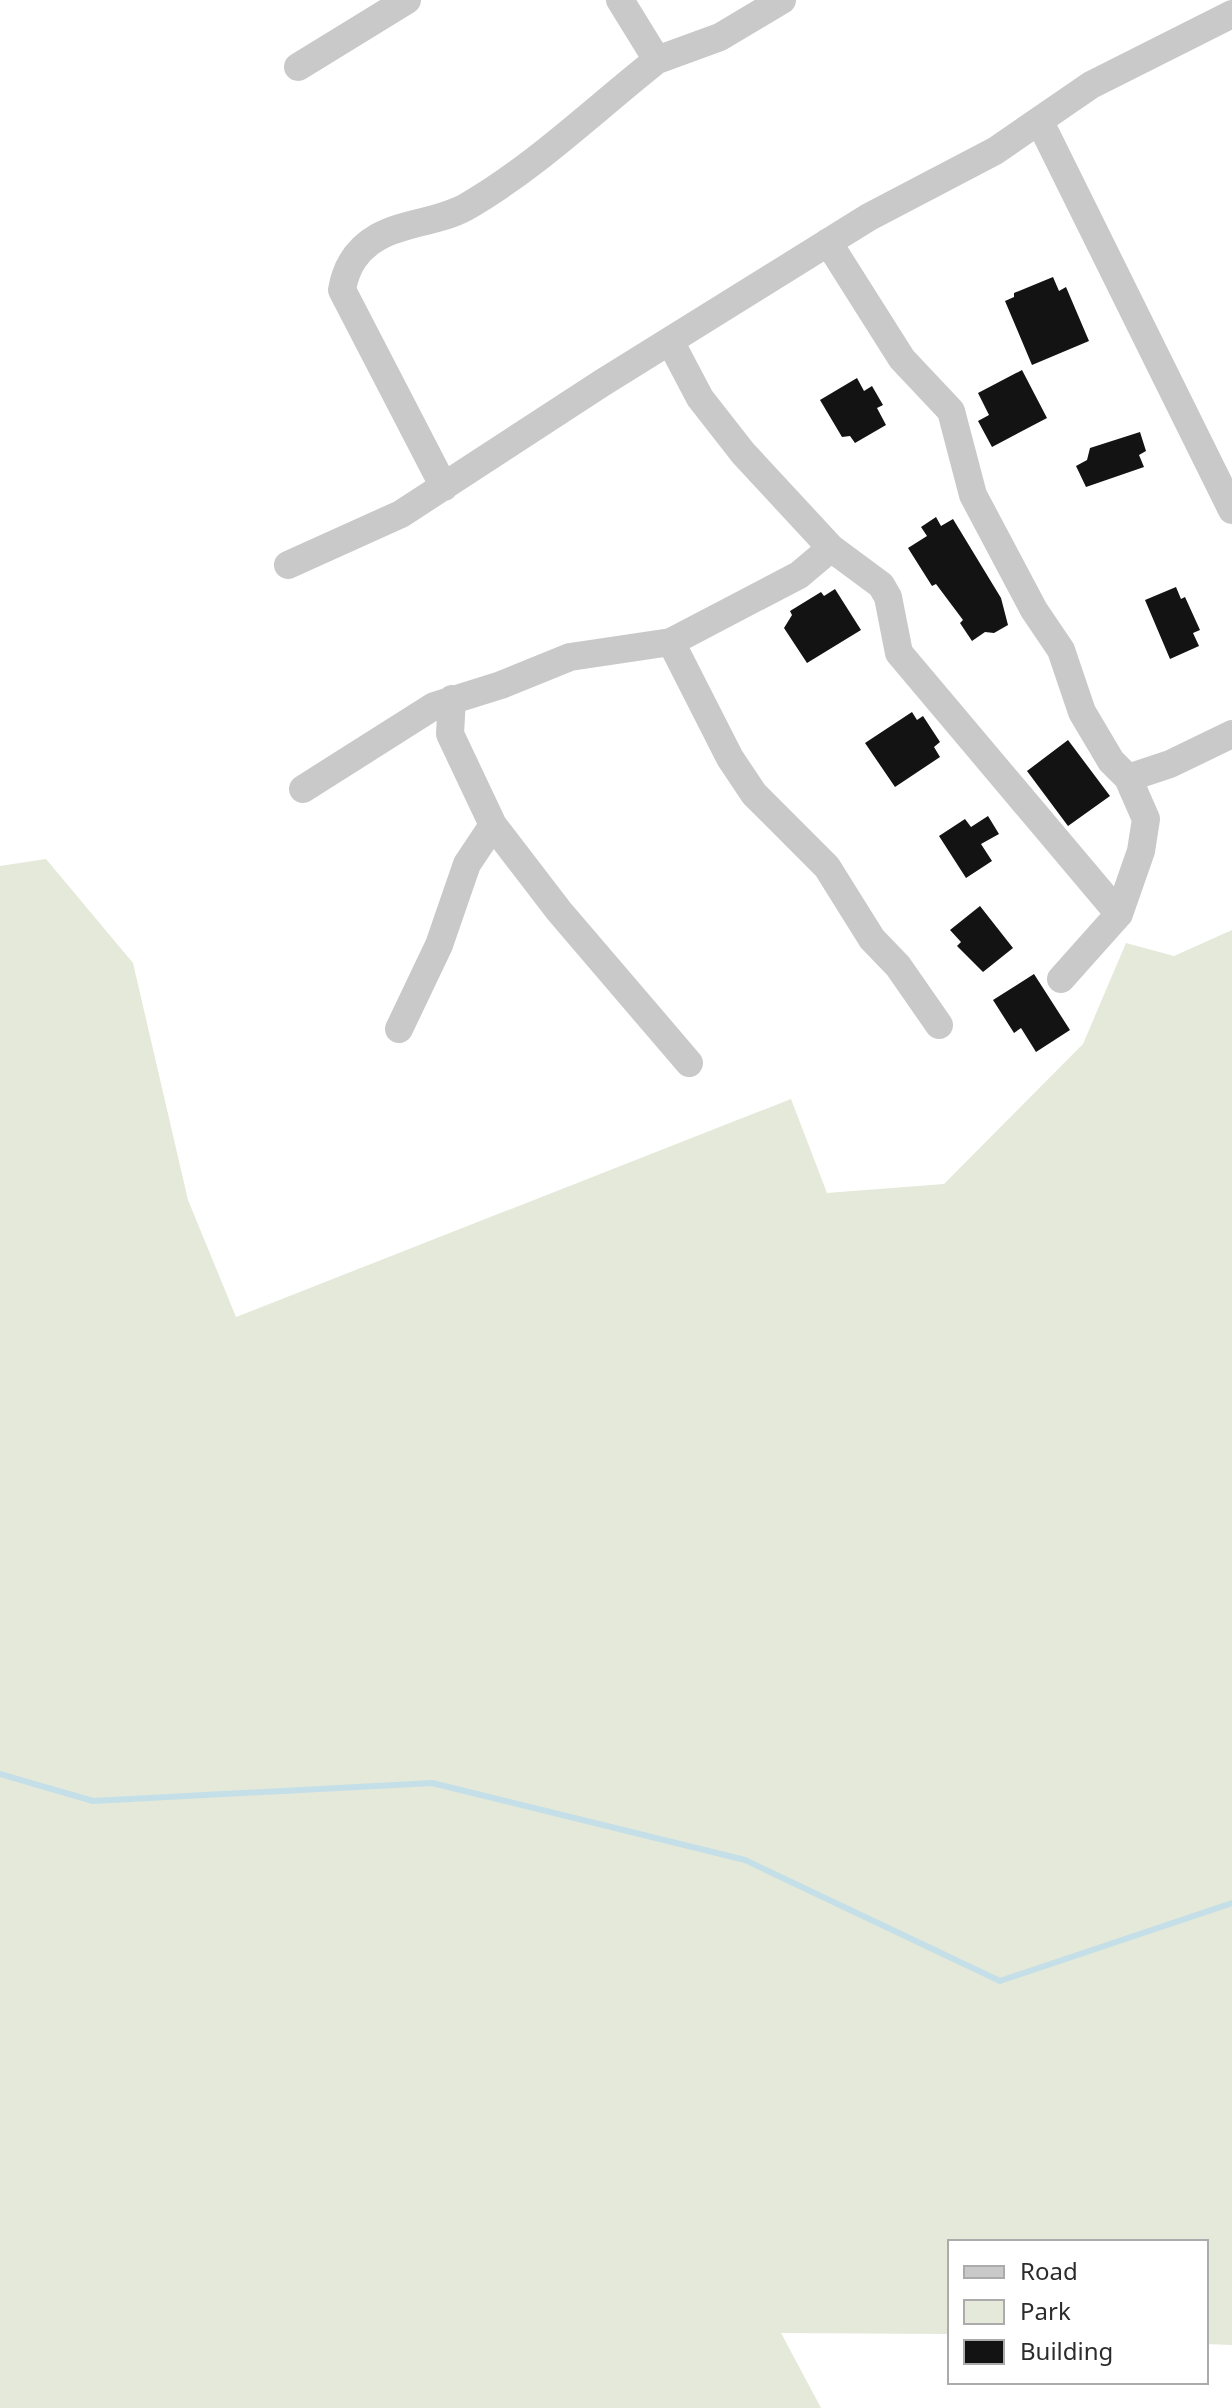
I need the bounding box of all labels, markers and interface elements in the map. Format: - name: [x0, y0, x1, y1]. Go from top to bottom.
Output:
- legend: [948, 2240, 1208, 2384]
- text: Road: [1020, 2254, 1078, 2287]
- text: Park: [1020, 2294, 1071, 2327]
- text: Building: [1020, 2334, 1113, 2367]

